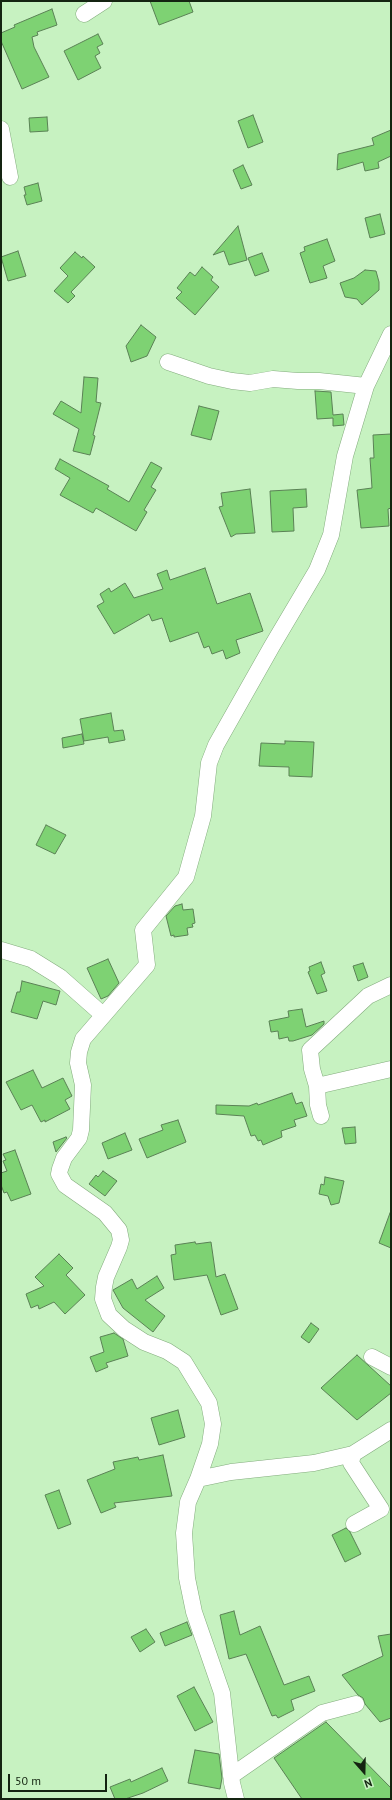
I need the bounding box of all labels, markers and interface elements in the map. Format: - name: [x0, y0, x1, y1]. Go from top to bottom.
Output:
- north arrow: [344, 1752, 384, 1792]
- scale bar: [10, 1766, 109, 1792]
- text: 50 m: [15, 1773, 41, 1788]
- text: N: [362, 1775, 374, 1791]

